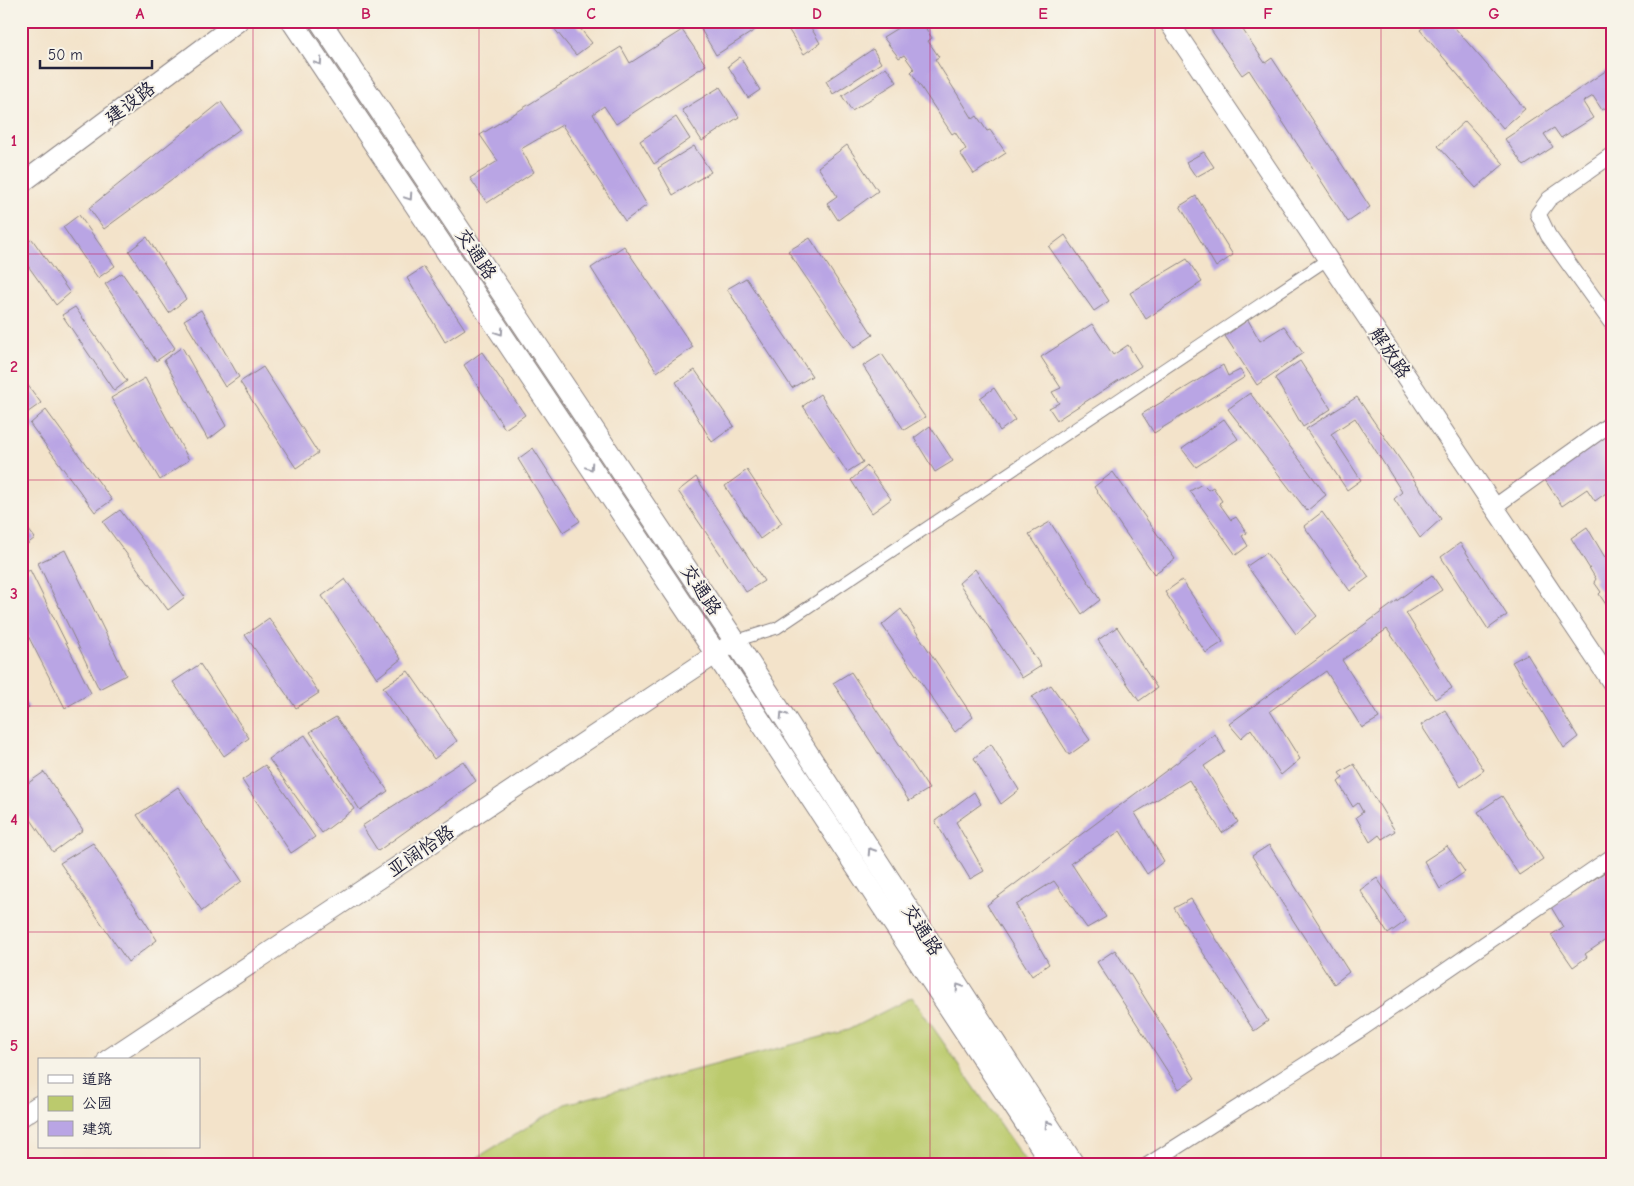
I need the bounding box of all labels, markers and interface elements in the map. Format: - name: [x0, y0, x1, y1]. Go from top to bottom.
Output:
- text: A: [136, 5, 145, 23]
- text: B: [361, 5, 371, 23]
- text: C: [586, 5, 596, 23]
- text: D: [812, 5, 822, 23]
- text: E: [1038, 5, 1048, 23]
- text: F: [1263, 5, 1273, 23]
- text: G: [1488, 5, 1500, 23]
- scale bar: [40, 38, 152, 70]
- text: 50 m: [48, 46, 83, 64]
- one-way arrow: [313, 56, 322, 65]
- street label: 建设路: [101, 77, 159, 129]
- text: 1: [11, 132, 17, 150]
- one-way arrow: [403, 191, 412, 201]
- street label: 交通路: [451, 224, 501, 284]
- street label: 解放路: [1365, 323, 1415, 383]
- one-way arrow: [494, 326, 503, 336]
- text: 2: [10, 358, 18, 376]
- one-way arrow: [584, 461, 593, 471]
- street label: 交通路: [676, 560, 726, 620]
- text: 3: [10, 585, 18, 603]
- one-way arrow: [779, 711, 789, 720]
- text: 4: [10, 811, 18, 829]
- street label: 亚阔恰路: [383, 821, 459, 881]
- one-way arrow: [868, 847, 877, 857]
- street label: 交通路: [897, 900, 947, 960]
- one-way arrow: [956, 984, 966, 993]
- text: 5: [10, 1037, 18, 1055]
- legend: [38, 1058, 200, 1148]
- text: 道路: [82, 1070, 112, 1088]
- text: 公园: [82, 1094, 112, 1112]
- text: 建筑: [82, 1120, 112, 1138]
- one-way arrow: [1045, 1120, 1054, 1130]

